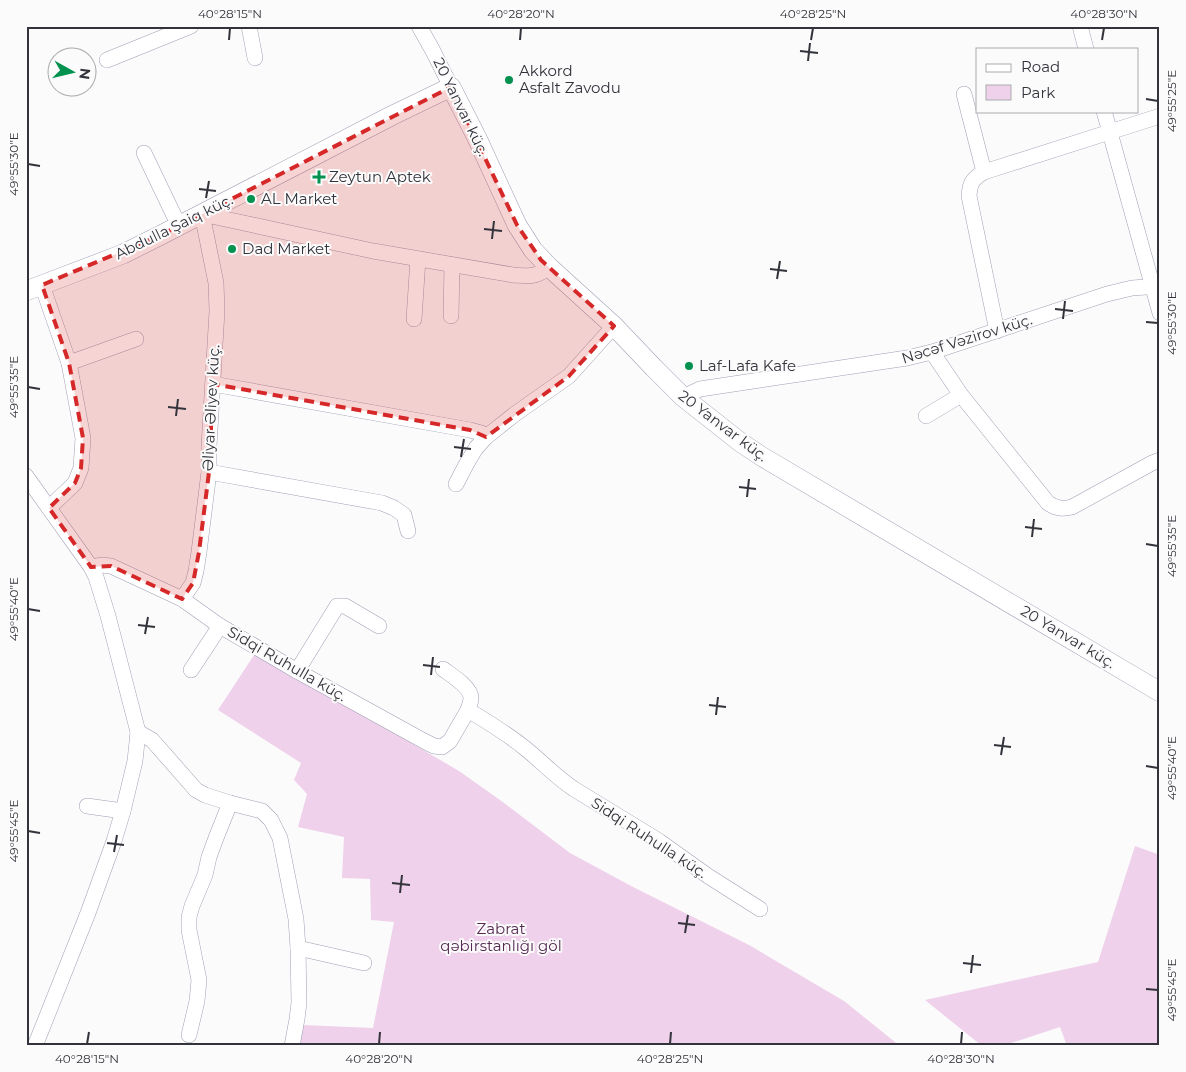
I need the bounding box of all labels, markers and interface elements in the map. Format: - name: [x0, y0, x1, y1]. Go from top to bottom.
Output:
- text: 40°28'15"N: [198, 6, 262, 21]
- text: 40°28'20"N: [487, 6, 555, 21]
- text: 40°28'25"N: [780, 6, 846, 21]
- text: 40°28'30"N: [1070, 6, 1138, 21]
- north arrow: [48, 48, 98, 98]
- legend: [976, 48, 1138, 112]
- street label: 20 Yanvar küç.: [429, 54, 493, 159]
- text: Road: [1021, 57, 1060, 76]
- place label: Akkord Asfalt Zavodu: [519, 61, 621, 97]
- text: N: [75, 67, 95, 81]
- text: 49°55'25"E: [1164, 70, 1179, 132]
- marker: Akkord Asfalt Zavodu: [503, 74, 515, 86]
- text: Park: [1021, 83, 1055, 102]
- text: 49°55'30"E: [6, 132, 21, 196]
- place label: Zeytun Aptek: [329, 167, 431, 186]
- marker: Zeytun Aptek: [313, 171, 325, 183]
- place label: AL Market: [261, 189, 337, 208]
- street label: Abdulla Şaiq küç.: [112, 190, 236, 263]
- marker: AL Market: [245, 193, 257, 205]
- place label: Dad Market: [242, 239, 330, 258]
- marker: Dad Market: [226, 243, 238, 255]
- text: 49°55'30"E: [1164, 291, 1179, 355]
- street label: Nəcəf Vəzirov küç.: [899, 310, 1035, 367]
- street label: Əliyar Əliyev küç.: [198, 344, 223, 472]
- text: 49°55'35"E: [6, 356, 21, 418]
- place label: Laf-Lafa Kafe: [699, 356, 796, 375]
- marker: Laf-Lafa Kafe: [683, 360, 695, 372]
- street label: 20 Yanvar küç.: [675, 386, 772, 465]
- text: 49°55'35"E: [1164, 515, 1179, 577]
- text: 49°55'40"E: [6, 577, 21, 641]
- street label: 20 Yanvar küç.: [1017, 601, 1119, 672]
- street label: Sidqi Ruhulla küç.: [224, 622, 350, 705]
- text: 49°55'40"E: [1164, 736, 1179, 800]
- street label: Sidqi Ruhulla küç.: [588, 793, 711, 882]
- text: 49°55'45"E: [6, 800, 21, 862]
- park label: Zabrat qəbirstanlığı göl: [440, 919, 562, 955]
- text: 49°55'45"E: [1164, 959, 1179, 1021]
- text: 40°28'15"N: [55, 1051, 119, 1066]
- text: 40°28'20"N: [345, 1051, 413, 1066]
- text: 40°28'25"N: [637, 1051, 703, 1066]
- text: 40°28'30"N: [927, 1051, 995, 1066]

